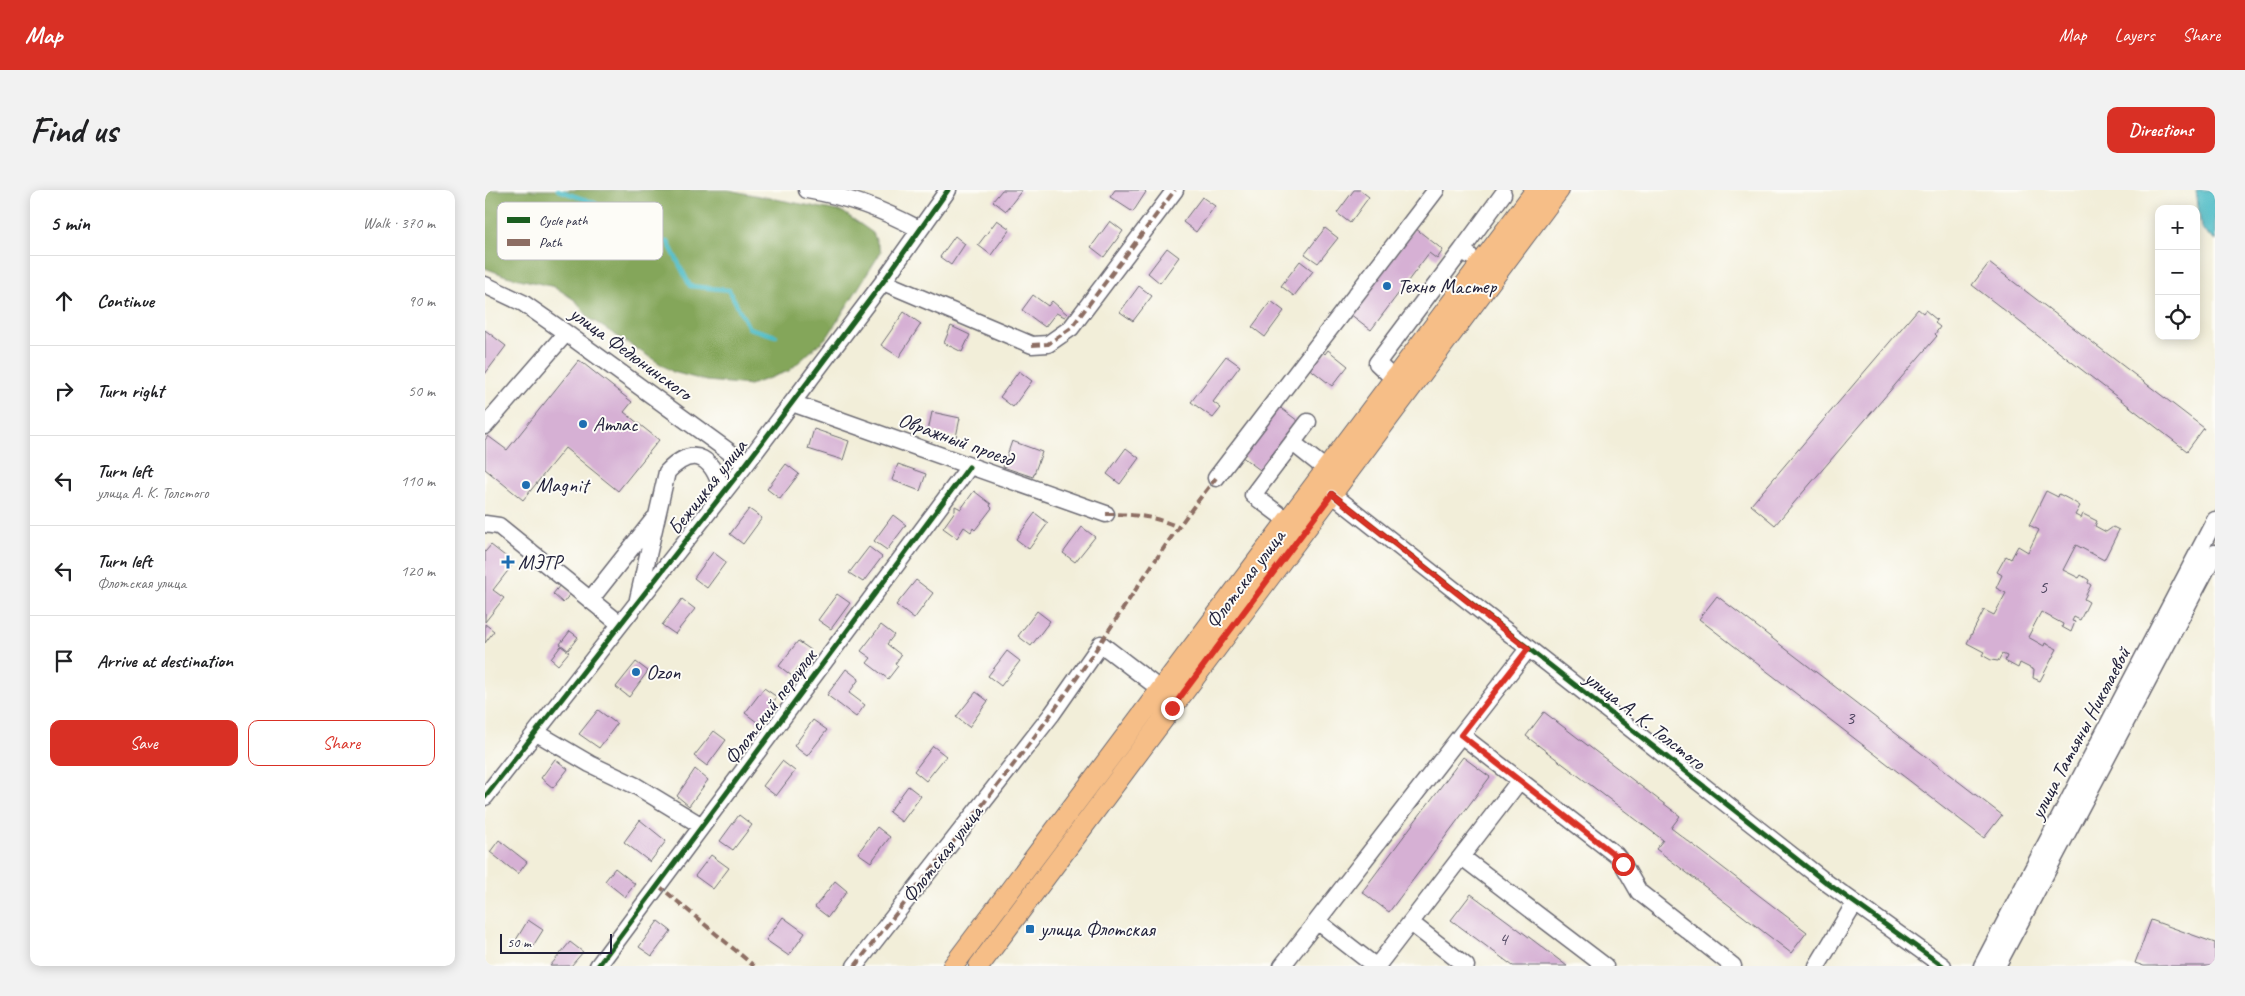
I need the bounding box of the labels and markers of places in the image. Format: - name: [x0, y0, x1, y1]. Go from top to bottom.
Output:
- place label: Техно Мастер: [1397, 273, 1497, 299]
- marker: Техно Мастер: [1381, 280, 1393, 292]
- place label: Атлас: [593, 411, 639, 437]
- marker: Атлас: [577, 418, 589, 430]
- place label: Magnit: [536, 472, 591, 498]
- marker: Magnit: [520, 479, 532, 491]
- place label: МЭТР: [518, 549, 565, 575]
- marker: МЭТР: [502, 556, 514, 568]
- place label: Ozon: [646, 659, 681, 685]
- marker: Ozon: [630, 666, 642, 678]
- place label: улица Флотская: [1038, 916, 1156, 942]
- marker: улица Флотская: [1024, 923, 1036, 935]

